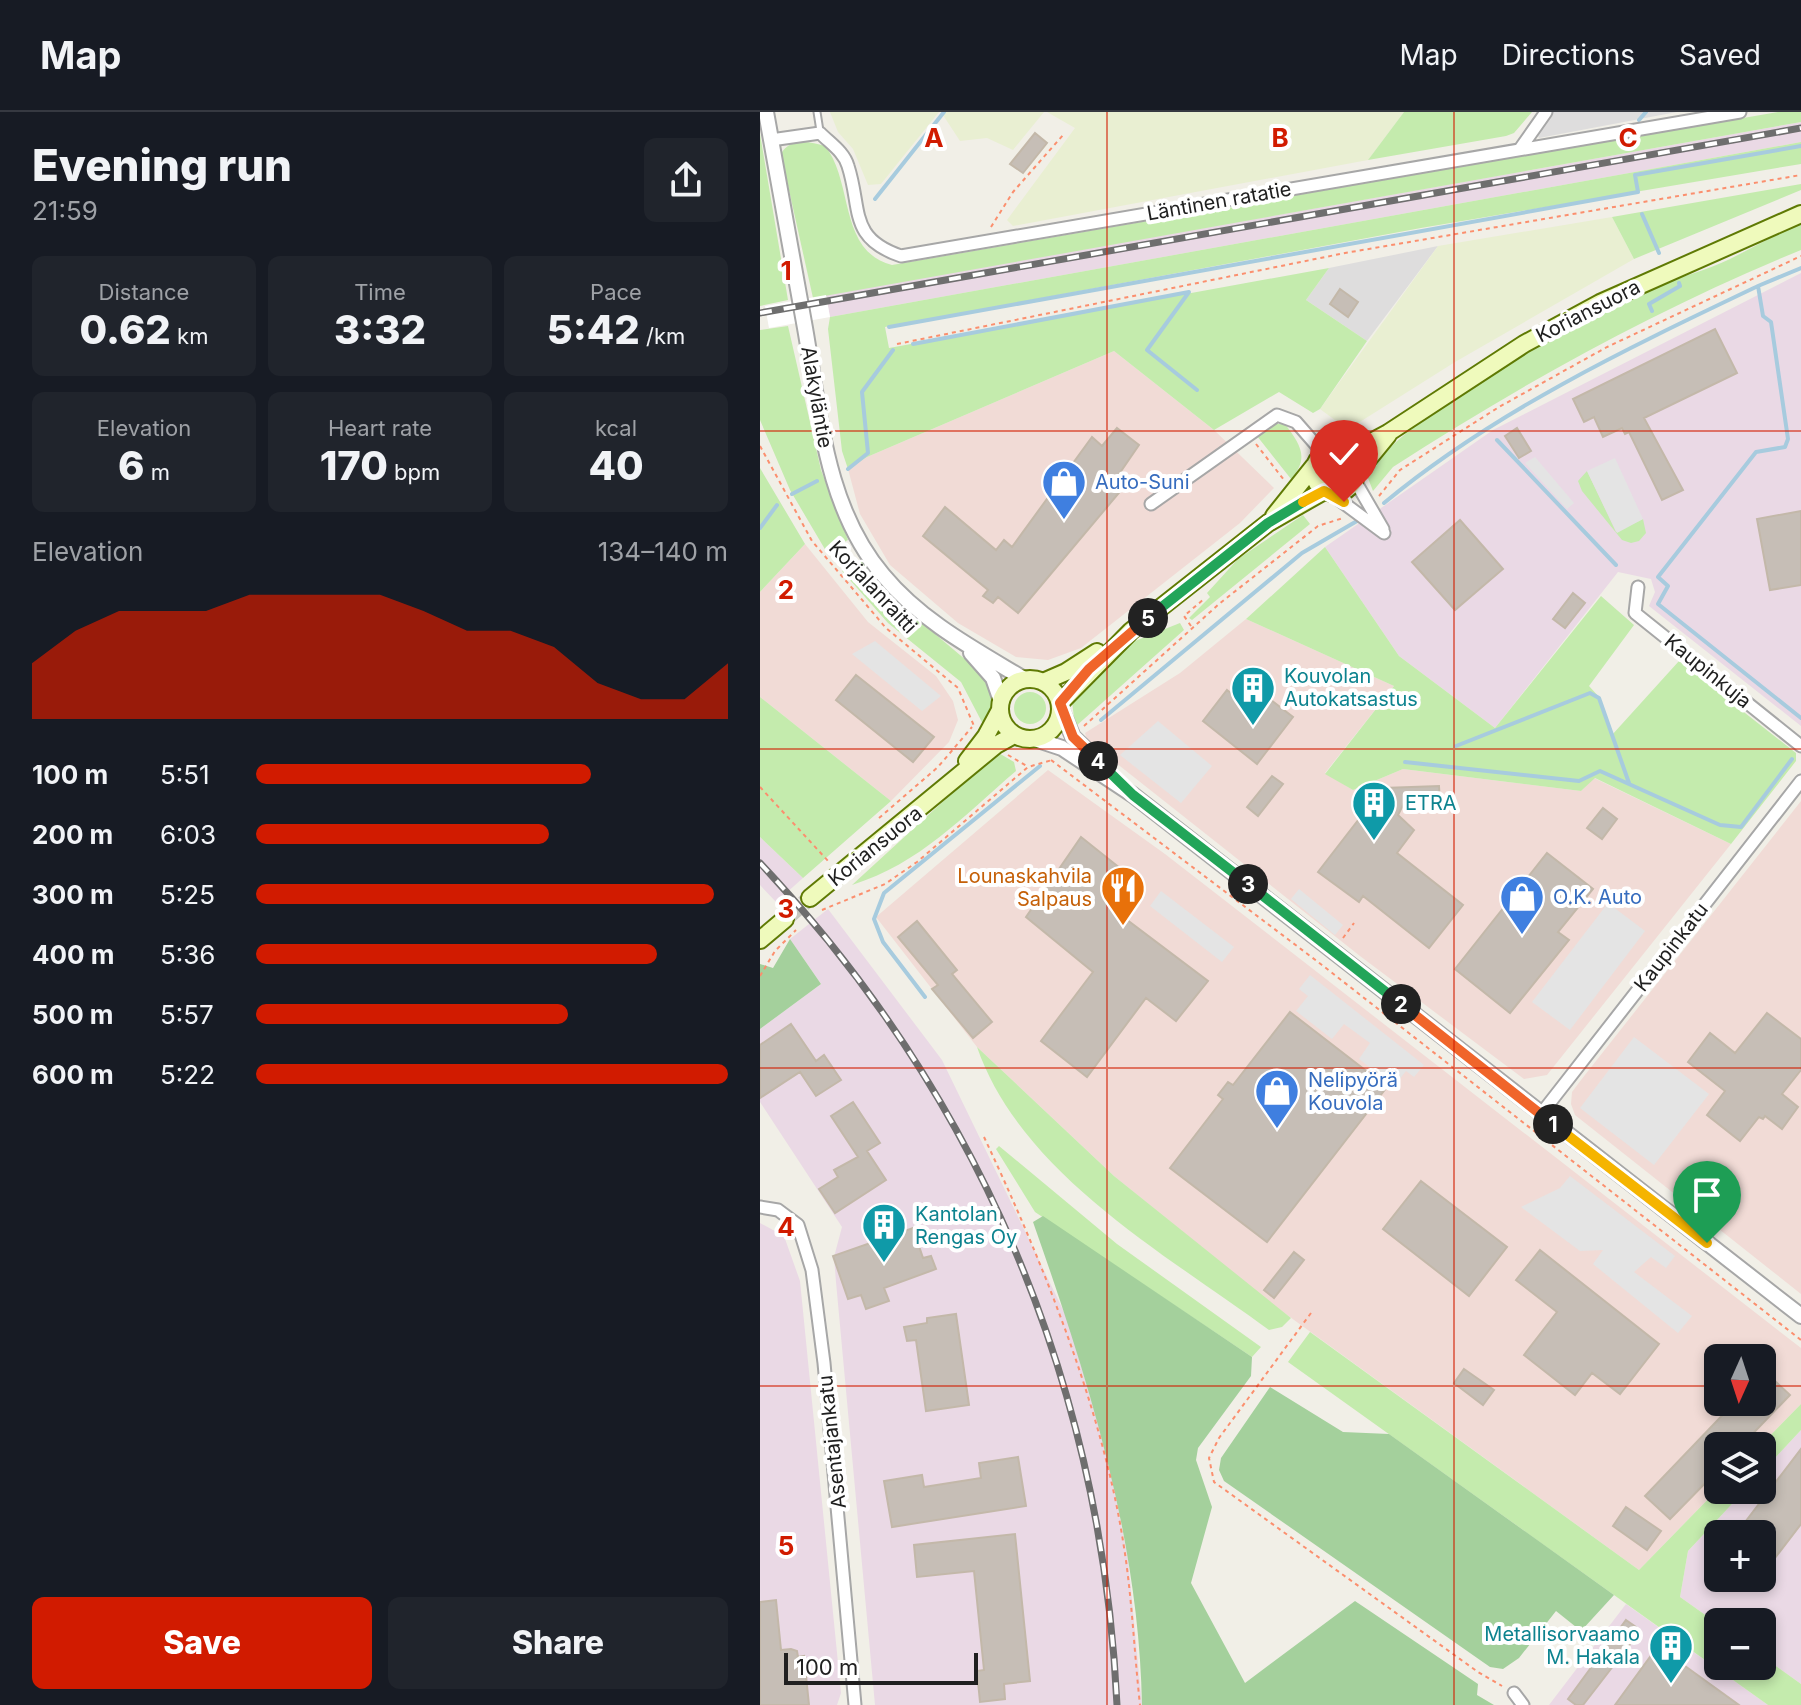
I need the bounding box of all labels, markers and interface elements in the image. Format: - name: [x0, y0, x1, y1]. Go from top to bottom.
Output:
- text: Map: [40, 32, 121, 78]
- text: Map: [1399, 38, 1458, 72]
- text: Directions: [1502, 38, 1635, 72]
- text: Saved: [1679, 38, 1761, 72]
- text: A: [924, 122, 944, 153]
- text: B: [1271, 122, 1289, 153]
- text: C: [1618, 122, 1638, 153]
- text: Evening run: [32, 138, 292, 192]
- button: share: [644, 138, 728, 222]
- street label: Läntinen ratatie: [1145, 176, 1293, 226]
- text: 21:59: [32, 195, 98, 226]
- text: 1: [780, 255, 792, 286]
- street label: Koriansuora: [1532, 275, 1644, 347]
- text: Distance: [99, 279, 189, 305]
- text: Time: [354, 279, 406, 305]
- text: Pace: [590, 279, 642, 305]
- text: 0.62: [80, 305, 171, 354]
- text: 3:32: [334, 305, 426, 354]
- text: 5:42: [547, 305, 640, 354]
- text: km: [171, 323, 208, 349]
- text: /km: [640, 323, 685, 349]
- street label: Alakyläntie: [796, 344, 838, 450]
- text: Elevation: [97, 415, 191, 441]
- text: Heart rate: [328, 415, 432, 441]
- text: kcal: [595, 415, 637, 441]
- pin: [1310, 420, 1378, 502]
- icon: check: [1322, 432, 1366, 476]
- text: 6: [118, 441, 145, 490]
- text: 170: [320, 441, 388, 490]
- text: 40: [588, 441, 644, 490]
- shop icon: Auto-Suni: [1040, 458, 1088, 521]
- text: m: [145, 459, 170, 485]
- text: bpm: [388, 459, 440, 485]
- place label: Auto-Suni: [1095, 470, 1189, 494]
- text: Elevation: [32, 536, 143, 567]
- text: 134–140 m: [598, 536, 728, 567]
- street label: Korjalanraitti: [824, 536, 922, 638]
- text: 2: [778, 574, 794, 605]
- pin: 5: [1128, 598, 1168, 638]
- text: 5: [1141, 605, 1155, 631]
- street label: Kaupinkuja: [1660, 629, 1756, 713]
- building icon: Kouvolan Autokatsastus: [1229, 664, 1277, 727]
- place label: Kouvolan Autokatsastus: [1284, 664, 1418, 711]
- pin: 4: [1078, 741, 1118, 781]
- text: 4: [1091, 748, 1105, 774]
- text: 100 m: [32, 759, 108, 790]
- text: 5:51: [160, 759, 210, 790]
- building icon: ETRA: [1350, 779, 1398, 842]
- place label: ETRA: [1405, 791, 1457, 815]
- street label: Koriansuora: [823, 801, 927, 891]
- text: 200 m: [32, 819, 113, 850]
- text: 6:03: [160, 819, 216, 850]
- place label: Lounaskahvila Salpaus: [957, 864, 1092, 911]
- restaurant icon: Lounaskahvila Salpaus: [1099, 864, 1147, 927]
- pin: 3: [1228, 864, 1268, 904]
- text: 3: [1241, 871, 1255, 897]
- shop icon: O.K. Auto: [1498, 873, 1546, 936]
- text: 300 m: [32, 879, 114, 910]
- text: 5:25: [160, 879, 215, 910]
- place label: O.K. Auto: [1553, 885, 1642, 909]
- text: 3: [778, 893, 794, 924]
- street label: Kaupinkatu: [1629, 898, 1713, 996]
- text: 400 m: [32, 939, 115, 970]
- text: 5:36: [160, 939, 215, 970]
- pin: 2: [1381, 984, 1421, 1024]
- text: 2: [1394, 991, 1408, 1017]
- text: 500 m: [32, 999, 114, 1030]
- text: 5:57: [160, 999, 214, 1030]
- text: 600 m: [32, 1059, 114, 1090]
- text: 5:22: [160, 1059, 215, 1090]
- shop icon: Nelipyörä Kouvola: [1253, 1067, 1301, 1130]
- place label: Nelipyörä Kouvola: [1308, 1068, 1398, 1115]
- pin: 1: [1533, 1104, 1573, 1144]
- text: 1: [1548, 1111, 1558, 1137]
- pin: [1673, 1161, 1741, 1243]
- icon: arrive: [1685, 1173, 1729, 1217]
- building icon: Kantolan Rengas Oy: [860, 1201, 908, 1264]
- place label: Kantolan Rengas Oy: [915, 1202, 1017, 1249]
- text: 4: [777, 1211, 795, 1242]
- north arrow: [1704, 1344, 1776, 1416]
- map controls: [1704, 1344, 1776, 1680]
- street label: Asentajankatu: [813, 1374, 851, 1510]
- button: layers: [1704, 1432, 1776, 1504]
- button: +: [1704, 1520, 1776, 1592]
- text: 5: [778, 1530, 794, 1561]
- button: Save: [32, 1597, 372, 1689]
- button: Share: [388, 1597, 728, 1689]
- button: −: [1704, 1608, 1776, 1680]
- place label: Metallisorvaamo M. Hakala: [1484, 1622, 1640, 1669]
- building icon: Metallisorvaamo M. Hakala: [1647, 1622, 1695, 1685]
- scale bar: [784, 1649, 978, 1685]
- text: 100 m: [796, 1654, 858, 1680]

